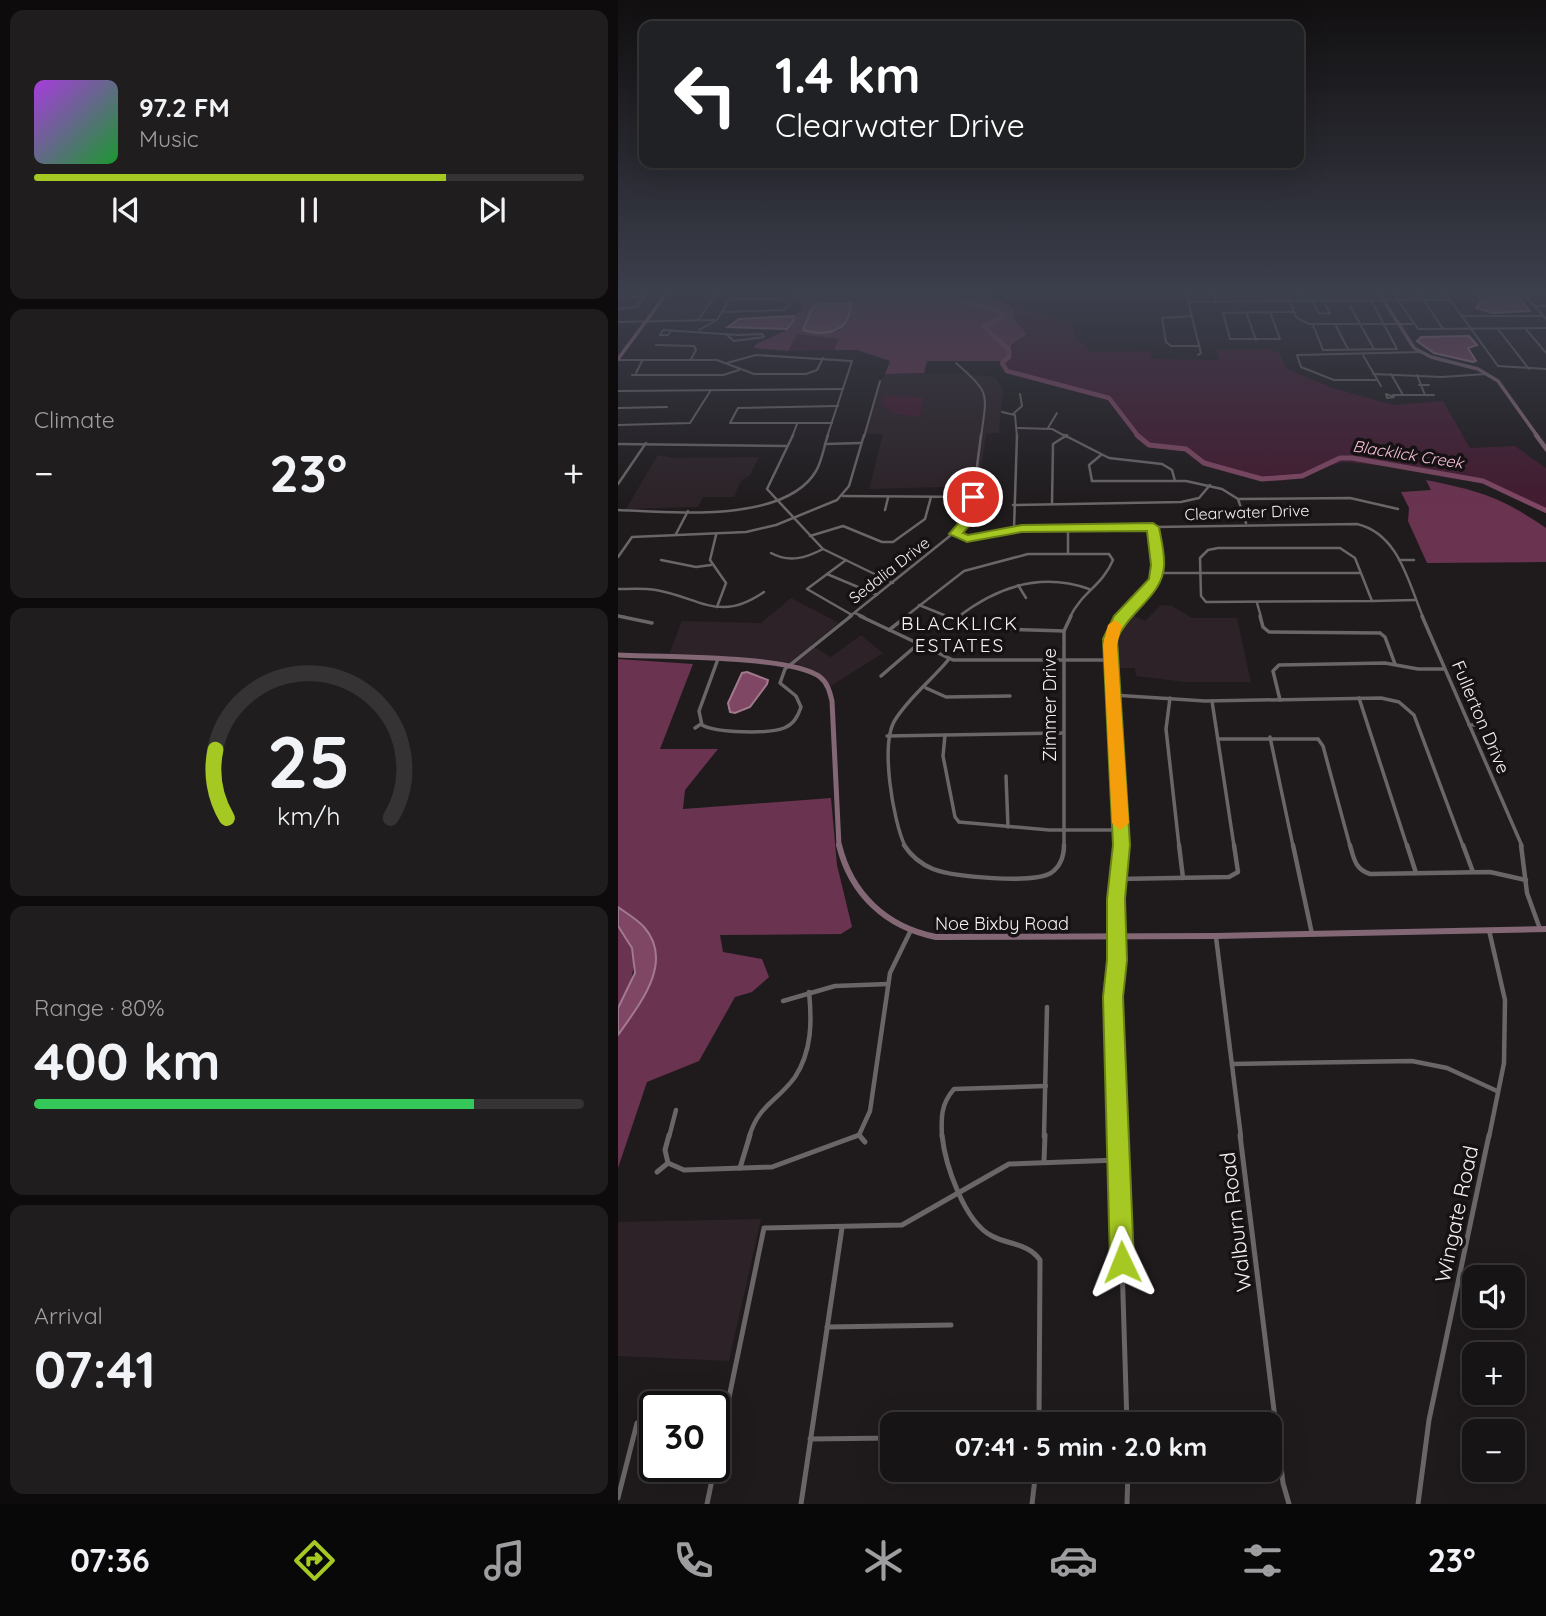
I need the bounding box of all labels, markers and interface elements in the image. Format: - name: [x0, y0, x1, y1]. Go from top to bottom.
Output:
- text: 1.4 km: [775, 44, 920, 105]
- icon: left: [660, 49, 751, 140]
- text: 97.2 FM: [139, 91, 230, 124]
- text: Clearwater Drive: [775, 105, 1025, 145]
- text: Music: [139, 124, 199, 153]
- icon: previous: [107, 191, 145, 229]
- icon: pause: [290, 191, 328, 229]
- icon: next: [473, 191, 511, 229]
- text: Climate: [34, 405, 115, 434]
- water label: Blacklick Creek: [1351, 435, 1466, 473]
- text: 23°: [269, 440, 347, 505]
- text: −: [34, 449, 54, 497]
- text: +: [563, 449, 584, 497]
- pin: [943, 467, 1003, 527]
- icon: arrive: [954, 478, 992, 516]
- street label: Clearwater Drive: [1184, 500, 1310, 524]
- street label: Sedalia Drive: [845, 532, 933, 608]
- district label: BLACKLICK ESTATES: [901, 611, 1019, 657]
- street label: Zimmer Drive: [1038, 648, 1061, 762]
- street label: Fullerton Drive: [1447, 657, 1515, 777]
- text: 25: [267, 715, 351, 806]
- text: km/h: [277, 800, 341, 831]
- street label: Noe Bixby Road: [935, 912, 1069, 935]
- text: Range · 80%: [34, 993, 165, 1022]
- text: 400 km: [34, 1028, 221, 1093]
- street label: Wingate Road: [1429, 1143, 1483, 1285]
- street label: Walburn Road: [1214, 1151, 1256, 1293]
- position arrow: [1085, 1225, 1159, 1299]
- map controls: [1462, 1265, 1525, 1482]
- button: sound: [1462, 1265, 1525, 1328]
- text: Arrival: [34, 1301, 103, 1330]
- text: 07:41: [34, 1336, 156, 1401]
- button: +: [1462, 1342, 1525, 1405]
- speed limit sign: 30: [639, 1391, 730, 1482]
- button: −: [1462, 1419, 1525, 1482]
- text: 07:41 · 5 min · 2.0 km: [955, 1430, 1207, 1463]
- icon: directions: [290, 1536, 339, 1585]
- icon: music: [480, 1536, 529, 1585]
- icon: phone: [669, 1536, 718, 1585]
- icon: climate: [859, 1536, 908, 1585]
- icon: car: [1049, 1536, 1098, 1585]
- icon: filters: [1238, 1536, 1287, 1585]
- text: 07:36: [70, 1540, 150, 1580]
- text: 23°: [1428, 1540, 1476, 1580]

